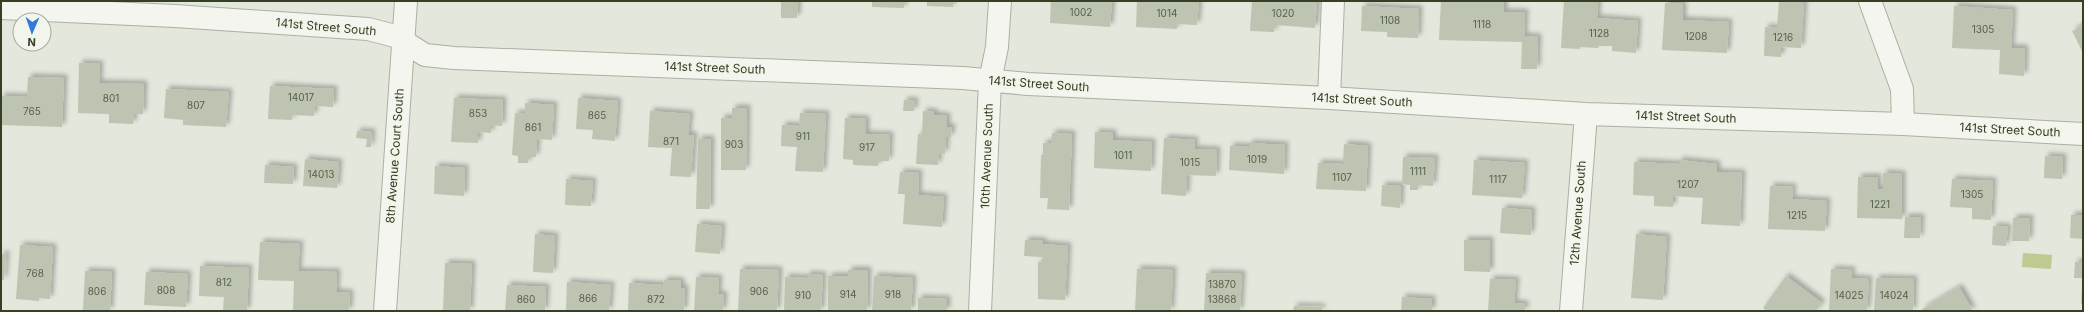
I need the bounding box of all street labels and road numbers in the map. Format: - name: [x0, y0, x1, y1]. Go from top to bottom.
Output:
- street label: 141st Street South: [275, 15, 377, 38]
- street label: 141st Street South: [664, 58, 766, 77]
- street label: 141st Street South: [988, 72, 1090, 95]
- street label: 8th Avenue Court South: [382, 88, 407, 224]
- street label: 141st Street South: [1311, 89, 1413, 110]
- street label: 10th Avenue South: [977, 103, 996, 209]
- street label: 141st Street South: [1635, 107, 1737, 126]
- street label: 141st Street South: [1959, 119, 2061, 140]
- street label: 12th Avenue South: [1566, 160, 1589, 266]

